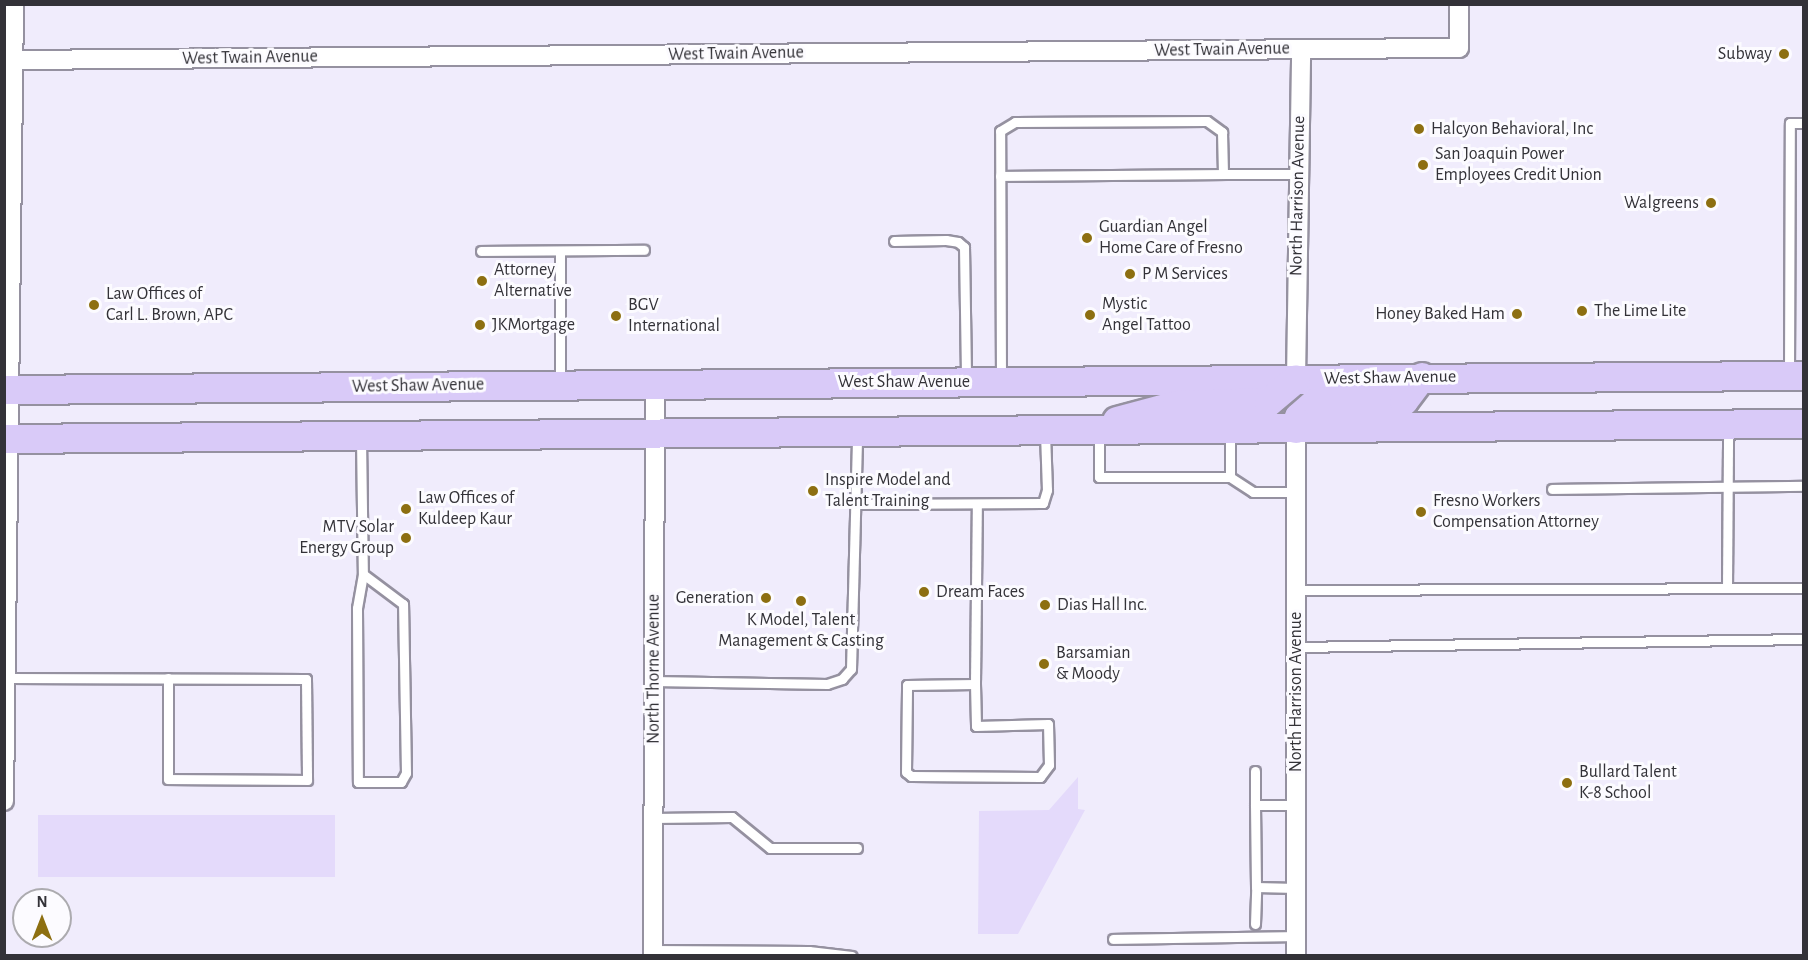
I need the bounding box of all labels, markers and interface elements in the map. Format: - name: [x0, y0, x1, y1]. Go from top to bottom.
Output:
- street label: West Twain Avenue: [1154, 38, 1290, 62]
- street label: West Twain Avenue: [668, 42, 804, 66]
- place label: Subway: [1718, 43, 1772, 65]
- street label: West Twain Avenue: [182, 46, 318, 70]
- marker: Subway: [1777, 47, 1791, 61]
- street label: North Harrison Avenue: [1286, 116, 1310, 276]
- place label: Halcyon Behavioral, Inc: [1431, 118, 1593, 140]
- marker: Halcyon Behavioral, Inc: [1412, 122, 1426, 136]
- place label: San Joaquin Power Employees Credit Union: [1435, 144, 1602, 186]
- marker: San Joaquin Power Employees Credit Union: [1416, 158, 1430, 172]
- place label: Walgreens: [1624, 192, 1699, 214]
- marker: Walgreens: [1704, 196, 1718, 210]
- place label: Guardian Angel Home Care of Fresno: [1099, 217, 1243, 260]
- marker: Guardian Angel Home Care of Fresno: [1080, 231, 1094, 245]
- place label: Attorney Alternative: [494, 260, 572, 302]
- place label: P M Services: [1142, 263, 1228, 285]
- marker: P M Services: [1123, 267, 1137, 281]
- marker: Attorney Alternative: [475, 274, 489, 288]
- place label: Law Offices of Carl L. Brown, APC: [106, 284, 233, 326]
- place label: Mystic Angel Tattoo: [1102, 294, 1191, 336]
- place label: BGV International: [628, 295, 720, 338]
- marker: Law Offices of Carl L. Brown, APC: [87, 298, 101, 312]
- place label: The Lime Lite: [1594, 300, 1686, 322]
- place label: Honey Baked Ham: [1375, 303, 1505, 325]
- marker: The Lime Lite: [1575, 304, 1589, 318]
- marker: Honey Baked Ham: [1510, 307, 1524, 321]
- marker: Mystic Angel Tattoo: [1083, 308, 1097, 322]
- marker: BGV International: [609, 309, 623, 323]
- place label: JKMortgage: [492, 314, 575, 336]
- marker: JKMortgage: [473, 318, 487, 332]
- street label: West Shaw Avenue: [1324, 366, 1456, 390]
- street label: West Shaw Avenue: [838, 371, 970, 393]
- street label: West Shaw Avenue: [352, 374, 484, 398]
- place label: Inspire Model and Talent Training: [825, 470, 951, 512]
- marker: Inspire Model and Talent Training: [806, 484, 820, 498]
- place label: Law Offices of Kuldeep Kaur: [418, 488, 514, 530]
- place label: Fresno Workers Compensation Attorney: [1433, 491, 1599, 534]
- marker: Law Offices of Kuldeep Kaur: [399, 502, 413, 516]
- marker: Fresno Workers Compensation Attorney: [1414, 505, 1428, 519]
- place label: MTV Solar Energy Group: [299, 517, 394, 560]
- marker: MTV Solar Energy Group: [399, 531, 413, 545]
- place label: Dream Faces: [936, 581, 1025, 603]
- marker: Dream Faces: [917, 585, 931, 599]
- place label: Generation: [676, 587, 754, 609]
- marker: Generation: [759, 591, 773, 605]
- street label: North Thorne Avenue: [643, 594, 665, 744]
- marker: K Model, Talent Management & Casting: [794, 594, 808, 608]
- place label: Dias Hall Inc.: [1057, 594, 1147, 616]
- marker: Dias Hall Inc.: [1038, 598, 1052, 612]
- place label: K Model, Talent Management & Casting: [718, 610, 884, 652]
- street label: North Harrison Avenue: [1285, 612, 1307, 772]
- place label: Barsamian & Moody: [1056, 643, 1131, 686]
- marker: Barsamian & Moody: [1037, 657, 1051, 671]
- place label: Bullard Talent K-8 School: [1579, 762, 1677, 804]
- marker: Bullard Talent K-8 School: [1560, 776, 1574, 790]
- north arrow: [12, 888, 72, 948]
- text: N: [36, 894, 48, 910]

